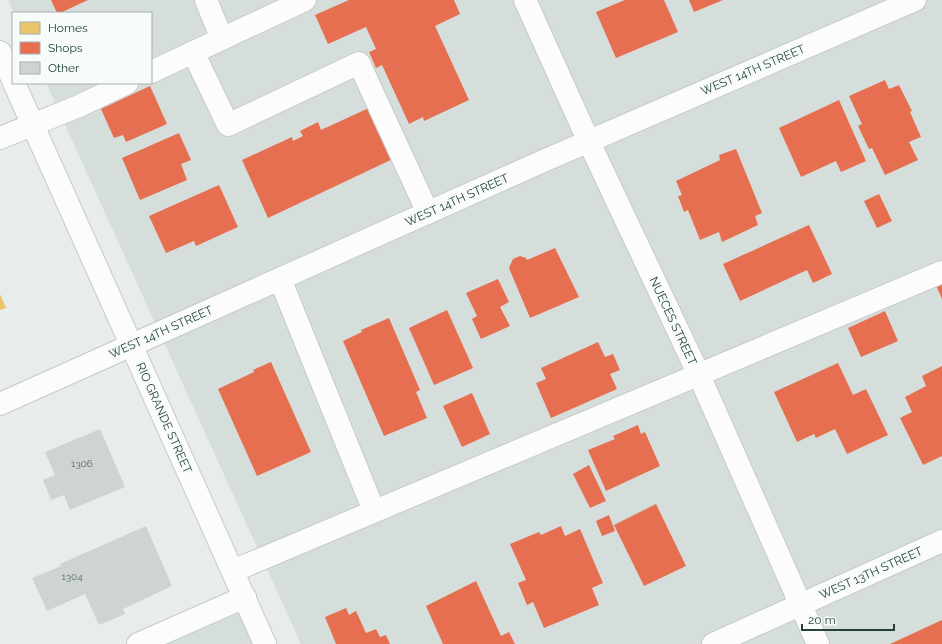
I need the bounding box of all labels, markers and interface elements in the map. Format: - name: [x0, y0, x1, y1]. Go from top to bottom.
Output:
- legend: [12, 12, 152, 84]
- text: Homes: [48, 21, 88, 35]
- text: Shops: [48, 41, 83, 55]
- street label: WEST 14TH STREET: [699, 41, 808, 98]
- text: Other: [48, 61, 80, 75]
- street label: WEST 14TH STREET: [403, 171, 512, 229]
- street label: NUECES STREET: [646, 275, 700, 368]
- street label: WEST 14TH STREET: [107, 303, 216, 361]
- street label: RIO GRANDE STREET: [133, 360, 195, 476]
- house number: 1306: [71, 458, 93, 469]
- street label: WEST 13TH STREET: [817, 544, 925, 602]
- house number: 1304: [61, 571, 83, 582]
- scale bar: [802, 606, 894, 632]
- text: 20 m: [808, 613, 836, 627]

